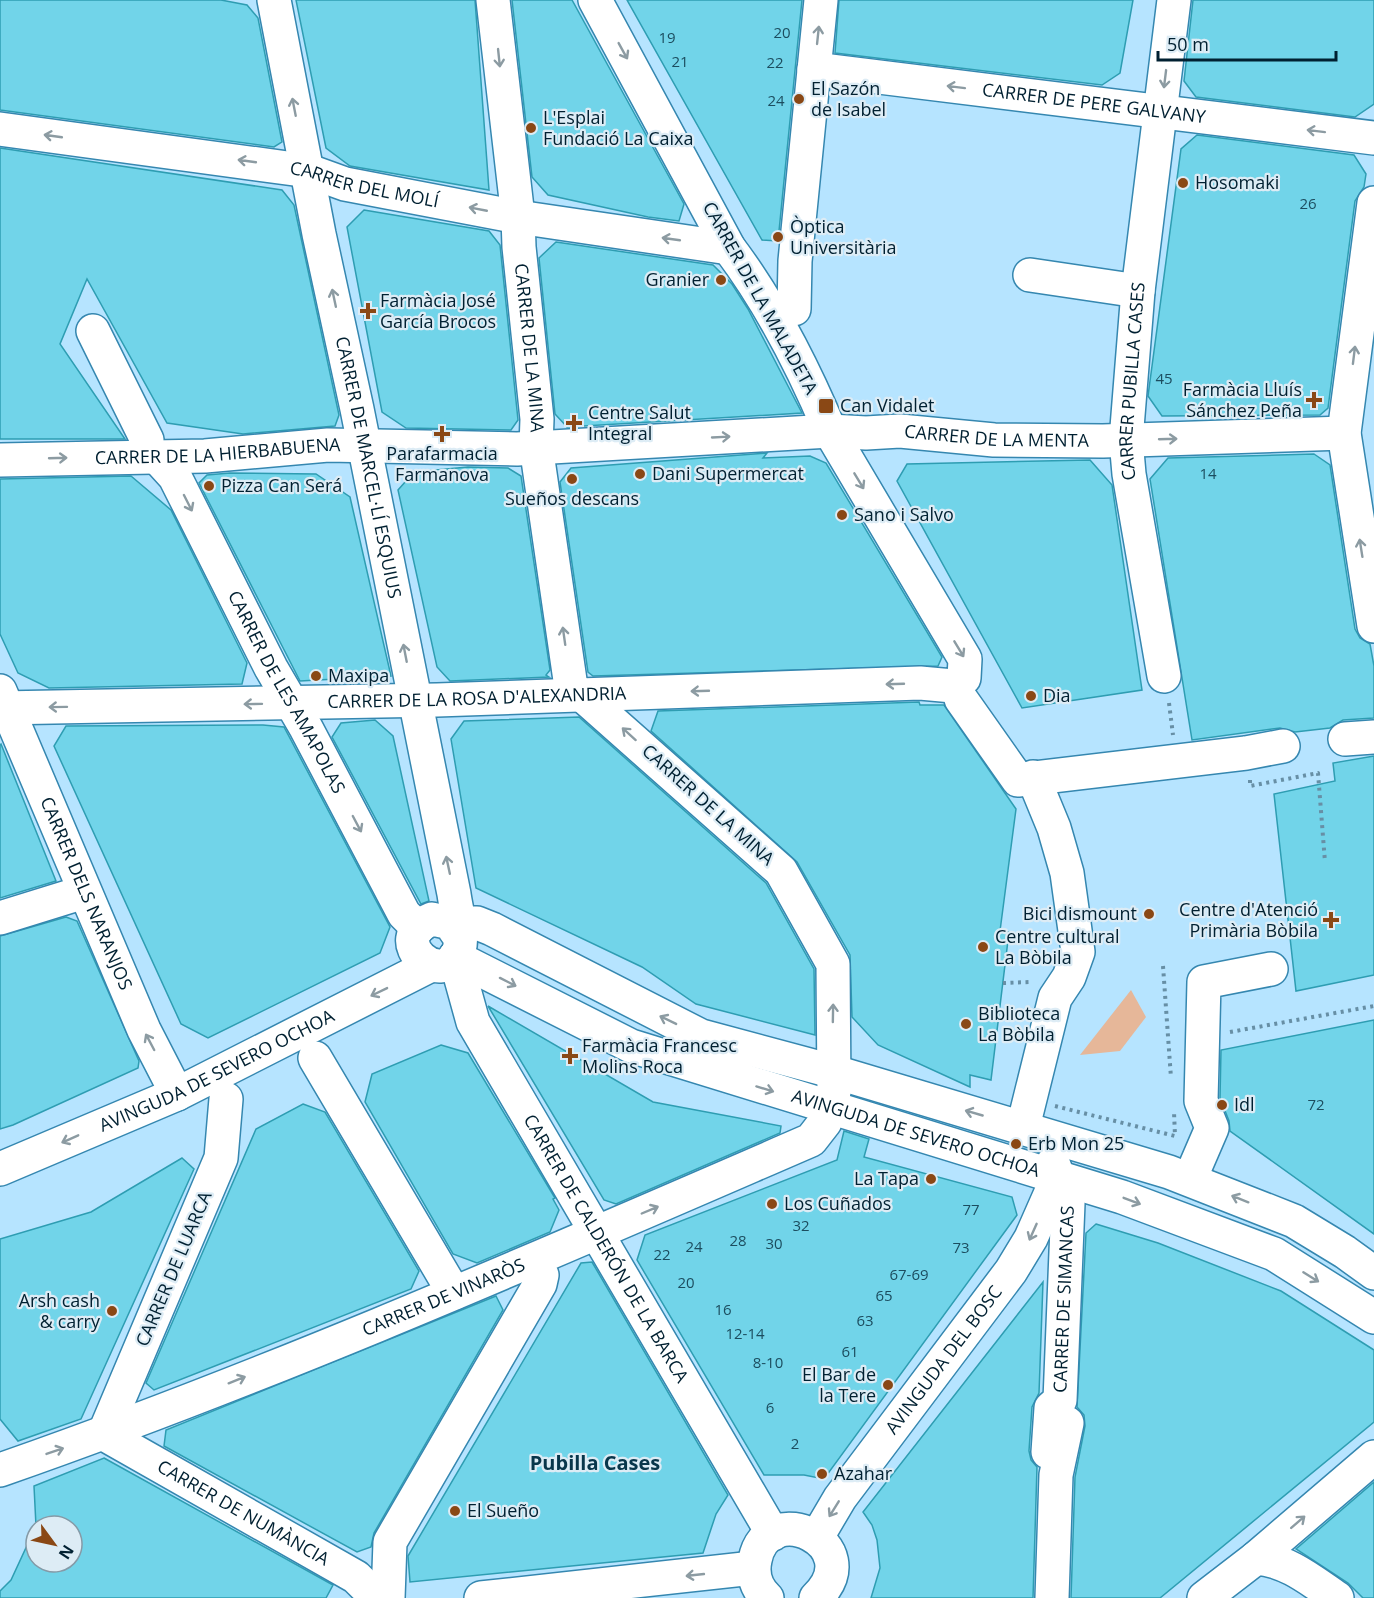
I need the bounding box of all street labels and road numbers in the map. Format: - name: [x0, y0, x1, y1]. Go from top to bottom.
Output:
- street label: CARRER DE PERE GALVANY: [981, 77, 1208, 128]
- street label: CARRER DEL MOLÍ: [289, 156, 442, 213]
- street label: CARRER DE LA MALADETA: [698, 197, 824, 399]
- street label: CARRER DE LA MINA: [510, 262, 550, 434]
- street label: CARRER PUBILLA CASES: [1113, 281, 1150, 483]
- street label: CARRER DE MARCEL·LÍ ESQUIUS: [331, 334, 408, 601]
- street label: CARRER DE LA MENTA: [903, 418, 1090, 452]
- street label: CARRER DE LA HIERBABUENA: [95, 432, 341, 469]
- street label: CARRER DE LES AMAPOLAS: [223, 586, 351, 797]
- street label: CARRER DE LA ROSA D'ALEXANDRIA: [327, 680, 627, 713]
- street label: CARRER DE LA MINA: [637, 738, 780, 870]
- street label: CARRER DELS NARANJOS: [35, 793, 139, 993]
- street label: AVINGUDA DE SEVERO OCHOA: [95, 1003, 338, 1137]
- street label: AVINGUDA DE SEVERO OCHOA: [789, 1083, 1043, 1182]
- street label: CARRER DE CALDERÓN DE LA BARCA: [519, 1109, 695, 1387]
- street label: CARRER DE LUARCA: [130, 1187, 217, 1350]
- street label: CARRER DE SIMANCAS: [1047, 1205, 1079, 1393]
- street label: CARRER DE VINARÒS: [358, 1252, 528, 1341]
- street label: AVINGUDA DEL BOSC: [879, 1280, 1007, 1439]
- street label: CARRER DE NUMÀNCIA: [153, 1454, 335, 1571]

